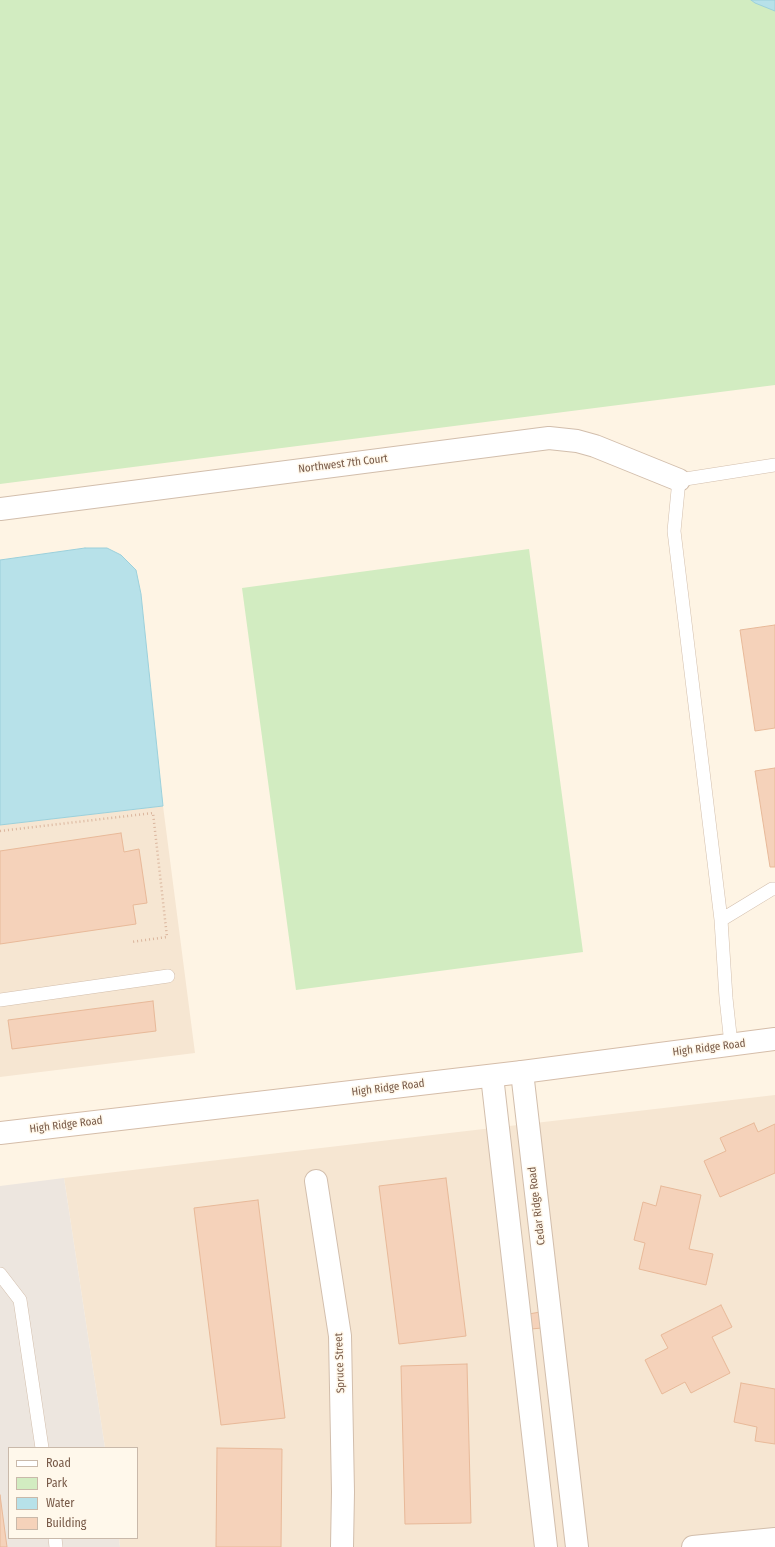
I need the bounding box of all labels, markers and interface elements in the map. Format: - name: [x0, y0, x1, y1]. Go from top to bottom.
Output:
- street label: Northwest 7th Court: [298, 452, 388, 476]
- street label: High Ridge Road: [672, 1037, 746, 1059]
- street label: High Ridge Road: [351, 1077, 425, 1099]
- street label: High Ridge Road: [29, 1114, 103, 1136]
- street label: Cedar Ridge Road: [526, 1166, 548, 1246]
- street label: Spruce Street: [332, 1333, 348, 1393]
- legend: [8, 1447, 138, 1539]
- text: Road: [46, 1456, 71, 1470]
- text: Park: [46, 1476, 67, 1490]
- text: Water: [46, 1496, 74, 1510]
- text: Building: [46, 1516, 86, 1530]

